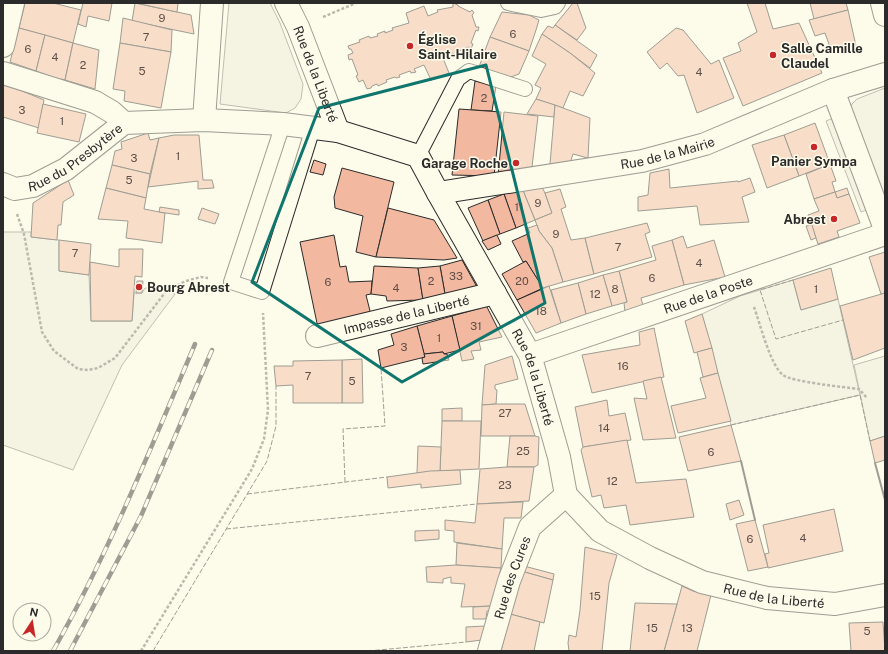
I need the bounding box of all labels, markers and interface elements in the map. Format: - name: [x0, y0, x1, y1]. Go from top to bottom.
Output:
- house number: 9: [159, 12, 166, 24]
- street label: Rue de la Liberté: [290, 24, 341, 124]
- house number: 6: [510, 28, 517, 40]
- house number: 7: [143, 31, 150, 43]
- place label: Église Saint-Hilaire: [418, 31, 497, 62]
- marker: Église Saint-Hilaire: [405, 41, 415, 51]
- place label: Salle Camille Claudel: [781, 41, 863, 71]
- house number: 6: [25, 43, 32, 55]
- marker: Salle Camille Claudel: [768, 50, 778, 60]
- house number: 4: [52, 51, 59, 63]
- house number: 2: [80, 59, 87, 71]
- house number: 5: [138, 65, 146, 77]
- house number: 4: [696, 66, 703, 78]
- house number: 2: [481, 92, 488, 104]
- house number: 3: [19, 104, 26, 116]
- house number: 1: [60, 115, 64, 127]
- street label: Rue du Presbytère: [27, 120, 125, 195]
- street label: Rue de la Mairie: [619, 134, 717, 172]
- marker: Panier Sympa: [809, 142, 819, 152]
- house number: 1: [176, 150, 180, 162]
- house number: 3: [131, 152, 138, 164]
- place label: Panier Sympa: [771, 154, 857, 169]
- place label: Garage Roche: [421, 156, 508, 171]
- marker: Garage Roche: [511, 158, 521, 168]
- house number: 5: [125, 174, 133, 186]
- house number: 9: [535, 197, 542, 209]
- house number: 11: [515, 201, 523, 213]
- place label: Abrest: [784, 212, 826, 227]
- marker: Abrest: [829, 214, 839, 224]
- house number: 9: [553, 228, 560, 240]
- house number: 7: [615, 241, 622, 253]
- house number: 7: [72, 247, 79, 259]
- house number: 4: [696, 257, 703, 269]
- house number: 33: [449, 270, 463, 282]
- house number: 6: [649, 272, 656, 284]
- street label: Rue de la Poste: [662, 273, 755, 317]
- house number: 2: [428, 275, 435, 287]
- house number: 20: [515, 275, 529, 287]
- house number: 6: [325, 276, 332, 288]
- place label: Bourg Abrest: [147, 280, 230, 295]
- marker: Bourg Abrest: [134, 282, 144, 292]
- house number: 4: [393, 282, 400, 294]
- house number: 8: [611, 283, 619, 295]
- house number: 1: [814, 283, 818, 295]
- house number: 12: [589, 288, 601, 300]
- street label: Impasse de la Liberté: [342, 292, 471, 337]
- house number: 18: [535, 305, 547, 317]
- house number: 31: [470, 320, 482, 332]
- street label: Rue de la Liberté: [509, 326, 557, 427]
- house number: 1: [437, 332, 441, 344]
- house number: 3: [401, 341, 408, 353]
- house number: 16: [617, 360, 629, 372]
- house number: 7: [305, 370, 312, 382]
- house number: 5: [348, 375, 356, 387]
- house number: 27: [498, 407, 512, 419]
- house number: 14: [598, 422, 610, 434]
- house number: 25: [516, 445, 530, 457]
- house number: 6: [708, 446, 715, 458]
- house number: 12: [606, 475, 618, 487]
- house number: 23: [498, 479, 512, 491]
- house number: 4: [800, 532, 807, 544]
- house number: 6: [747, 533, 754, 545]
- street label: Rue des Cures: [491, 534, 534, 621]
- street label: Rue de la Liberté: [722, 581, 825, 611]
- house number: 15: [589, 590, 601, 602]
- north arrow: [12, 602, 52, 642]
- text: N: [29, 605, 40, 619]
- house number: 15: [646, 622, 658, 634]
- house number: 13: [681, 622, 693, 634]
- house number: 5: [863, 625, 871, 637]

